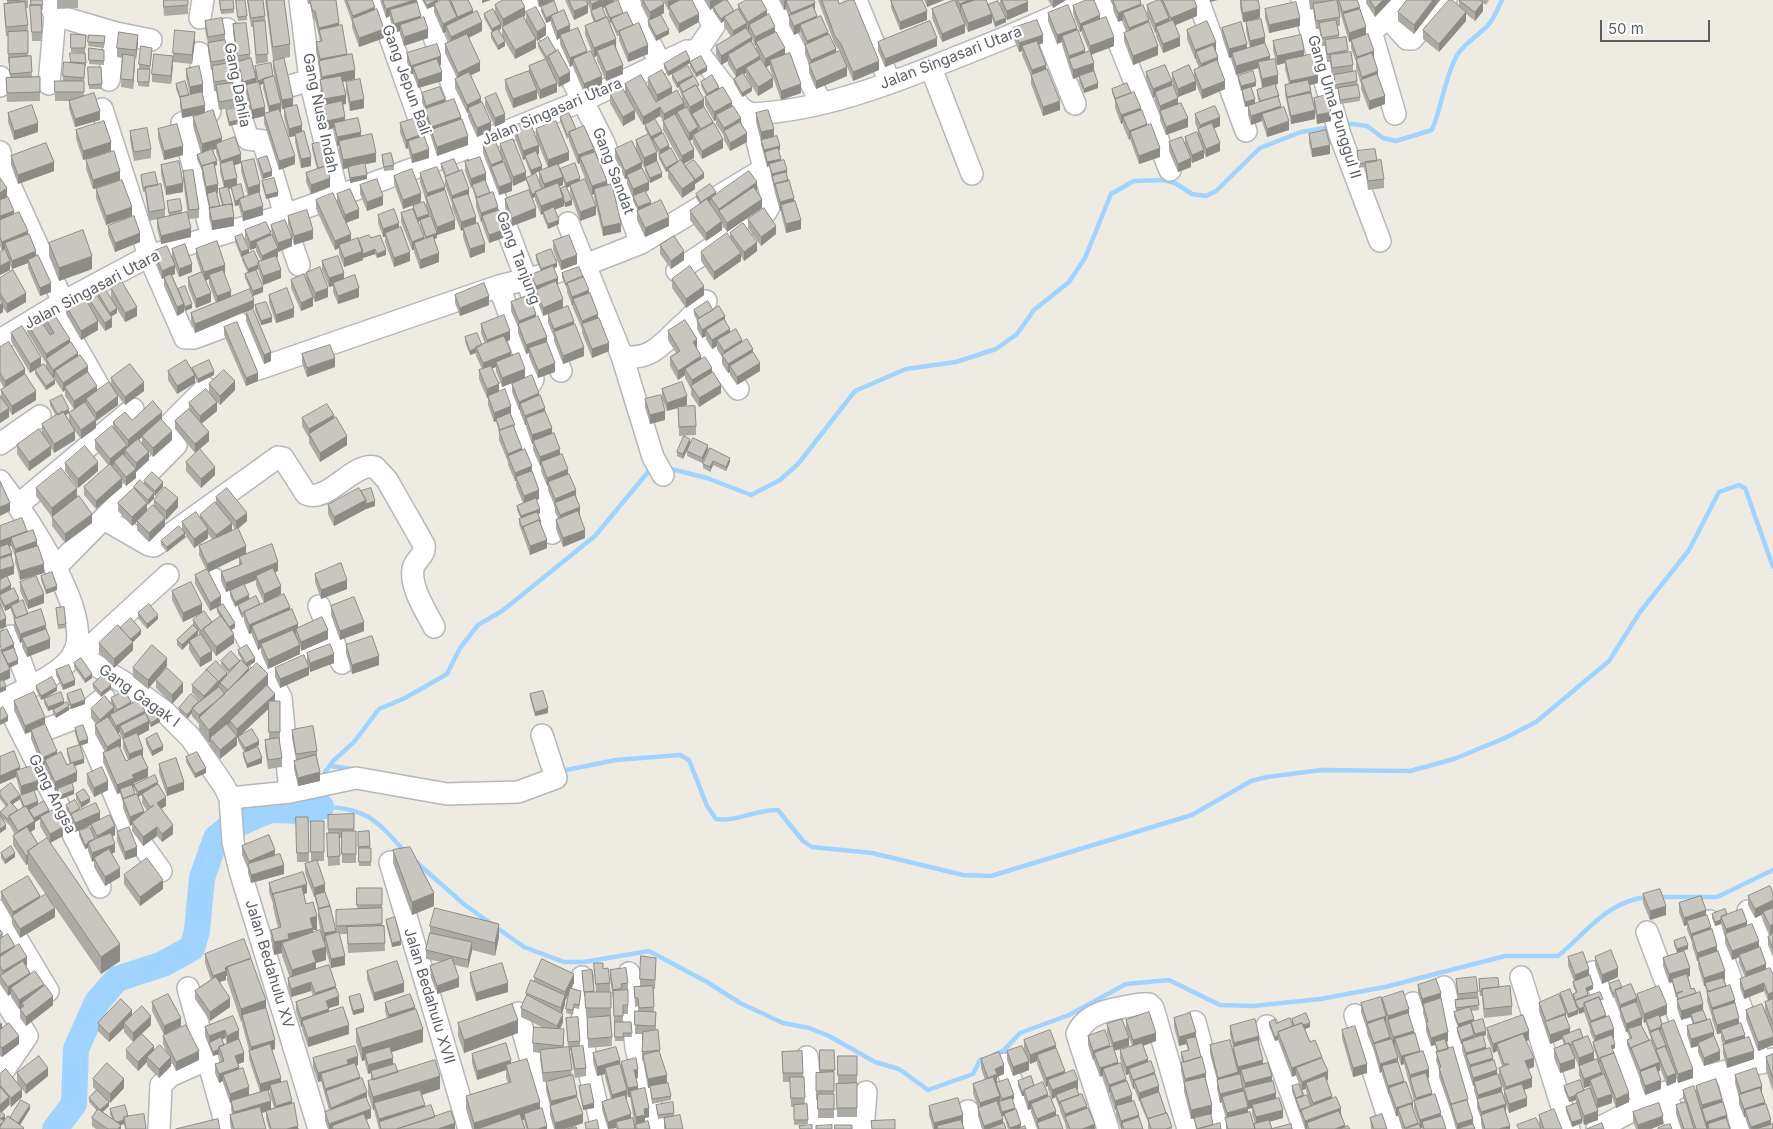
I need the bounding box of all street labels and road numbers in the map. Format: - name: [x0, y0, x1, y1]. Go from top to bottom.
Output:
- street label: Gang Jepun Bali: [378, 22, 434, 138]
- street label: Jalan Singasari Utara: [877, 23, 1025, 93]
- street label: Gang Uma Punggul II: [1304, 33, 1364, 181]
- street label: Gang Dahlia: [220, 41, 254, 129]
- street label: Gang Nusa Indah: [299, 51, 341, 175]
- street label: Jalan Singasari Utara: [479, 74, 625, 150]
- street label: Gang Sandat: [588, 125, 638, 217]
- street label: Gang Tanjung: [492, 209, 544, 307]
- street label: Jalan Singasari Utara: [21, 247, 163, 333]
- street label: Gang Gagak I: [95, 661, 183, 731]
- street label: Gang Angsa: [24, 751, 80, 837]
- street label: Jalan Bedahulu XV: [241, 898, 297, 1030]
- street label: Jalan Bedahulu XVII: [400, 926, 458, 1066]

